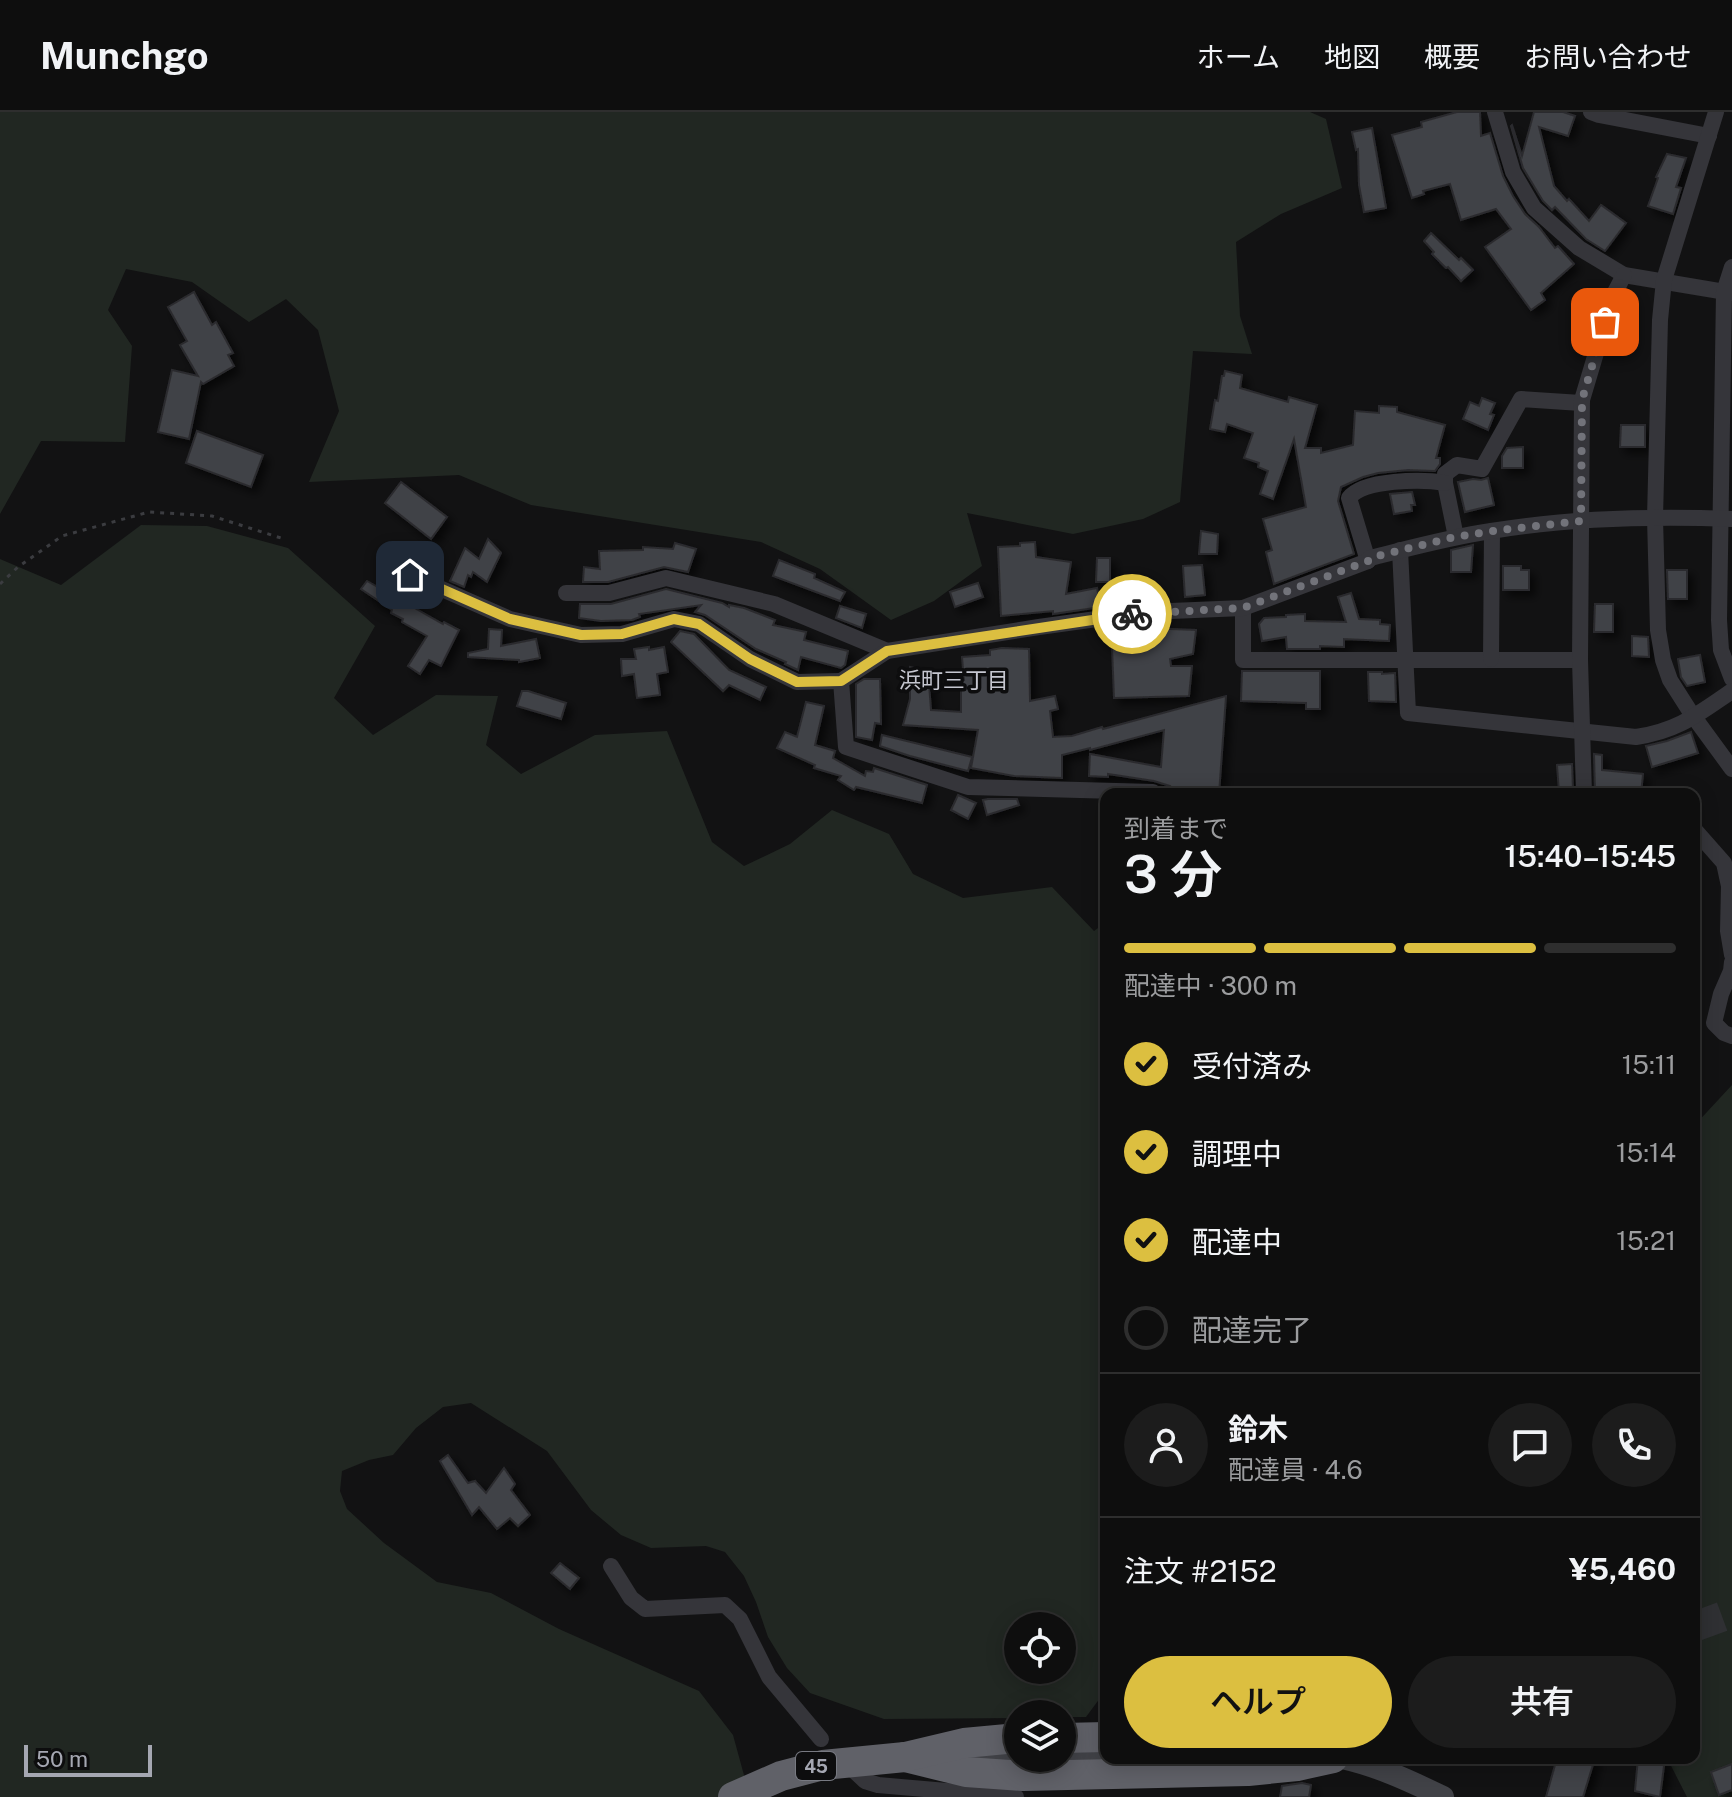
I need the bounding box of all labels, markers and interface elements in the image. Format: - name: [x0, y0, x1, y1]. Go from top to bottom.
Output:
- text: Munchgo: [40, 33, 209, 78]
- text: ホーム: [1197, 40, 1280, 73]
- text: 地図: [1324, 40, 1380, 73]
- text: 概要: [1424, 40, 1480, 73]
- text: お問い合わせ: [1524, 40, 1692, 73]
- pin: [1571, 288, 1639, 356]
- icon: bag: [1583, 300, 1627, 344]
- pin: [376, 541, 444, 609]
- icon: home: [388, 553, 432, 597]
- courier: [1092, 574, 1172, 654]
- icon: bike: [1110, 592, 1154, 636]
- district label: 浜町三丁目: [899, 667, 1009, 693]
- text: 到着まで: [1124, 813, 1228, 844]
- text: 15:40–15:45: [1505, 838, 1676, 874]
- text: 3 分: [1124, 844, 1222, 905]
- text: 配達中 · 300 m: [1124, 970, 1297, 1001]
- icon: check: [1124, 1042, 1168, 1086]
- text: 受付済み: [1192, 1048, 1312, 1084]
- text: 15:11: [1622, 1049, 1676, 1080]
- icon: check: [1124, 1130, 1168, 1174]
- text: 調理中: [1192, 1136, 1282, 1172]
- text: 15:14: [1616, 1137, 1676, 1168]
- icon: check: [1124, 1218, 1168, 1262]
- text: 配達中: [1192, 1224, 1282, 1260]
- text: 15:21: [1616, 1225, 1676, 1256]
- text: 配達完了: [1192, 1312, 1312, 1348]
- button: person: [1124, 1403, 1208, 1487]
- button: chat: [1488, 1403, 1572, 1487]
- button: phone: [1592, 1403, 1676, 1487]
- text: 鈴木: [1228, 1411, 1288, 1447]
- text: 配達員 · 4.6: [1228, 1454, 1363, 1485]
- text: ¥5,460: [1569, 1551, 1676, 1587]
- text: 注文 #2152: [1124, 1553, 1277, 1589]
- map controls: [1004, 1612, 1076, 1772]
- button: locate: [1004, 1612, 1076, 1684]
- button: ヘルプ: [1124, 1656, 1392, 1748]
- button: 共有: [1408, 1656, 1676, 1748]
- button: layers: [1004, 1700, 1076, 1772]
- scale bar: [24, 1741, 152, 1777]
- text: 50 m: [36, 1746, 88, 1772]
- road number: 45: [796, 1752, 836, 1780]

